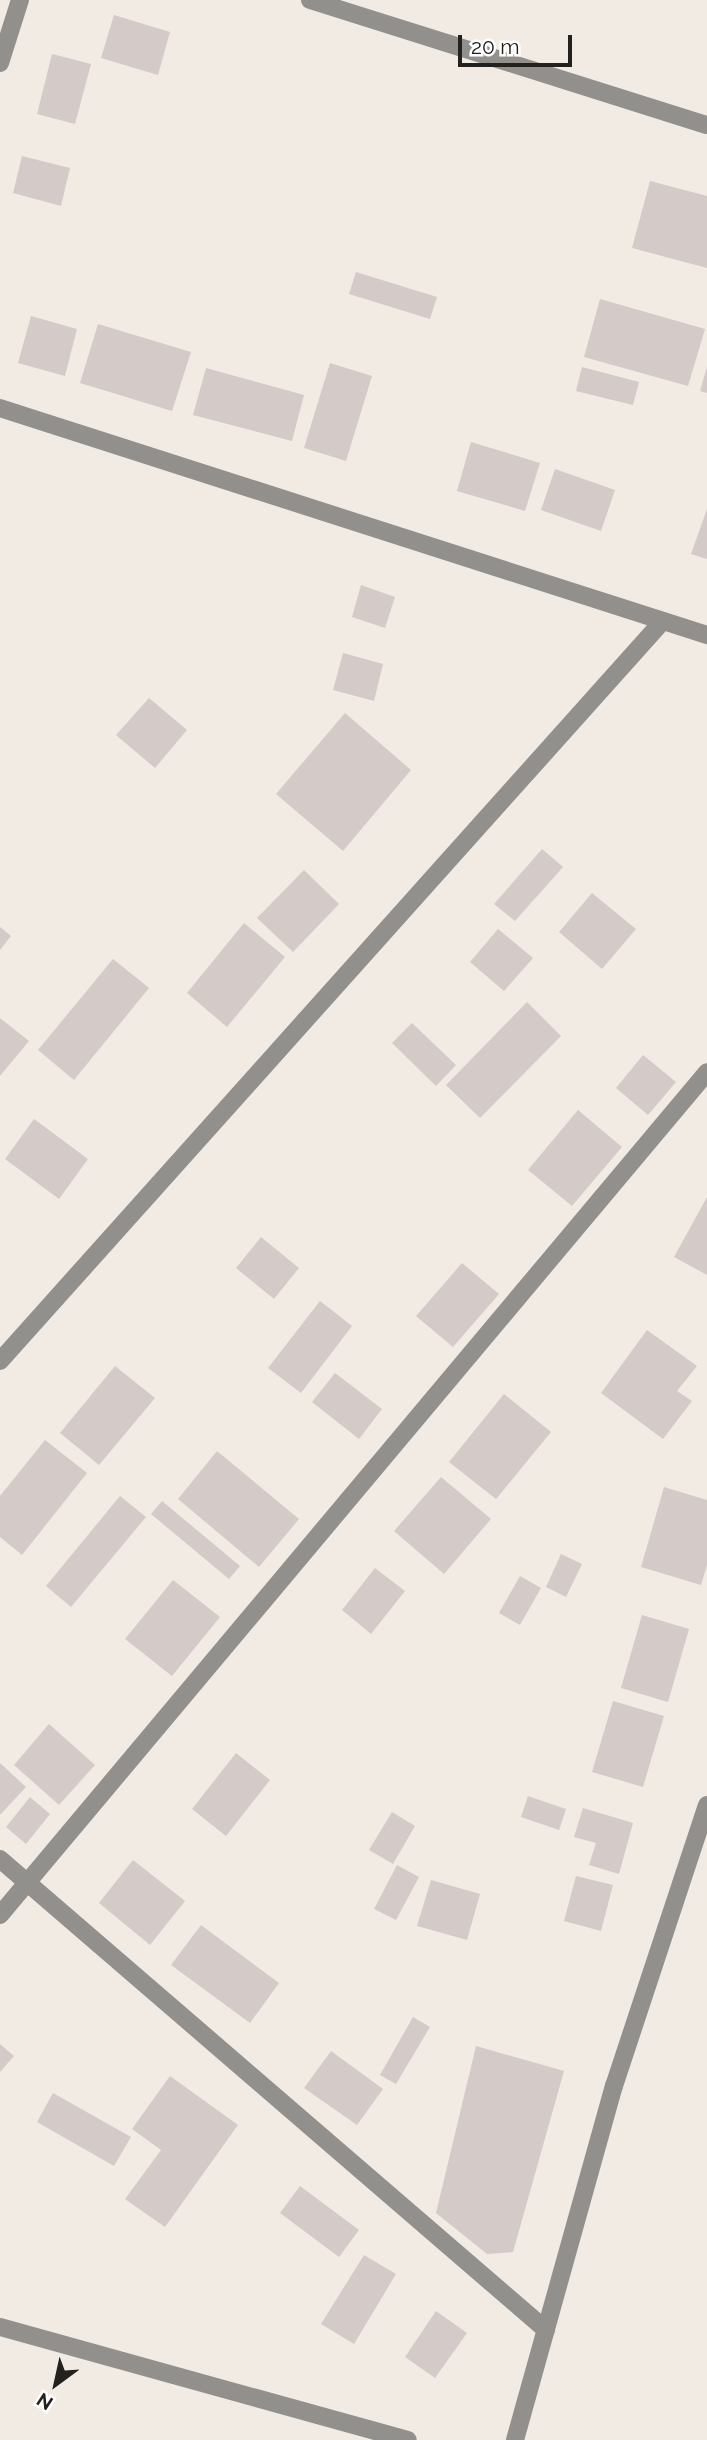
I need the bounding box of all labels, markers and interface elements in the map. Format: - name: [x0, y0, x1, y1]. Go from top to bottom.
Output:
- scale bar: [462, 21, 576, 65]
- text: 20 m: [471, 34, 519, 59]
- north arrow: [21, 2349, 91, 2419]
- text: N: [32, 2388, 57, 2415]

